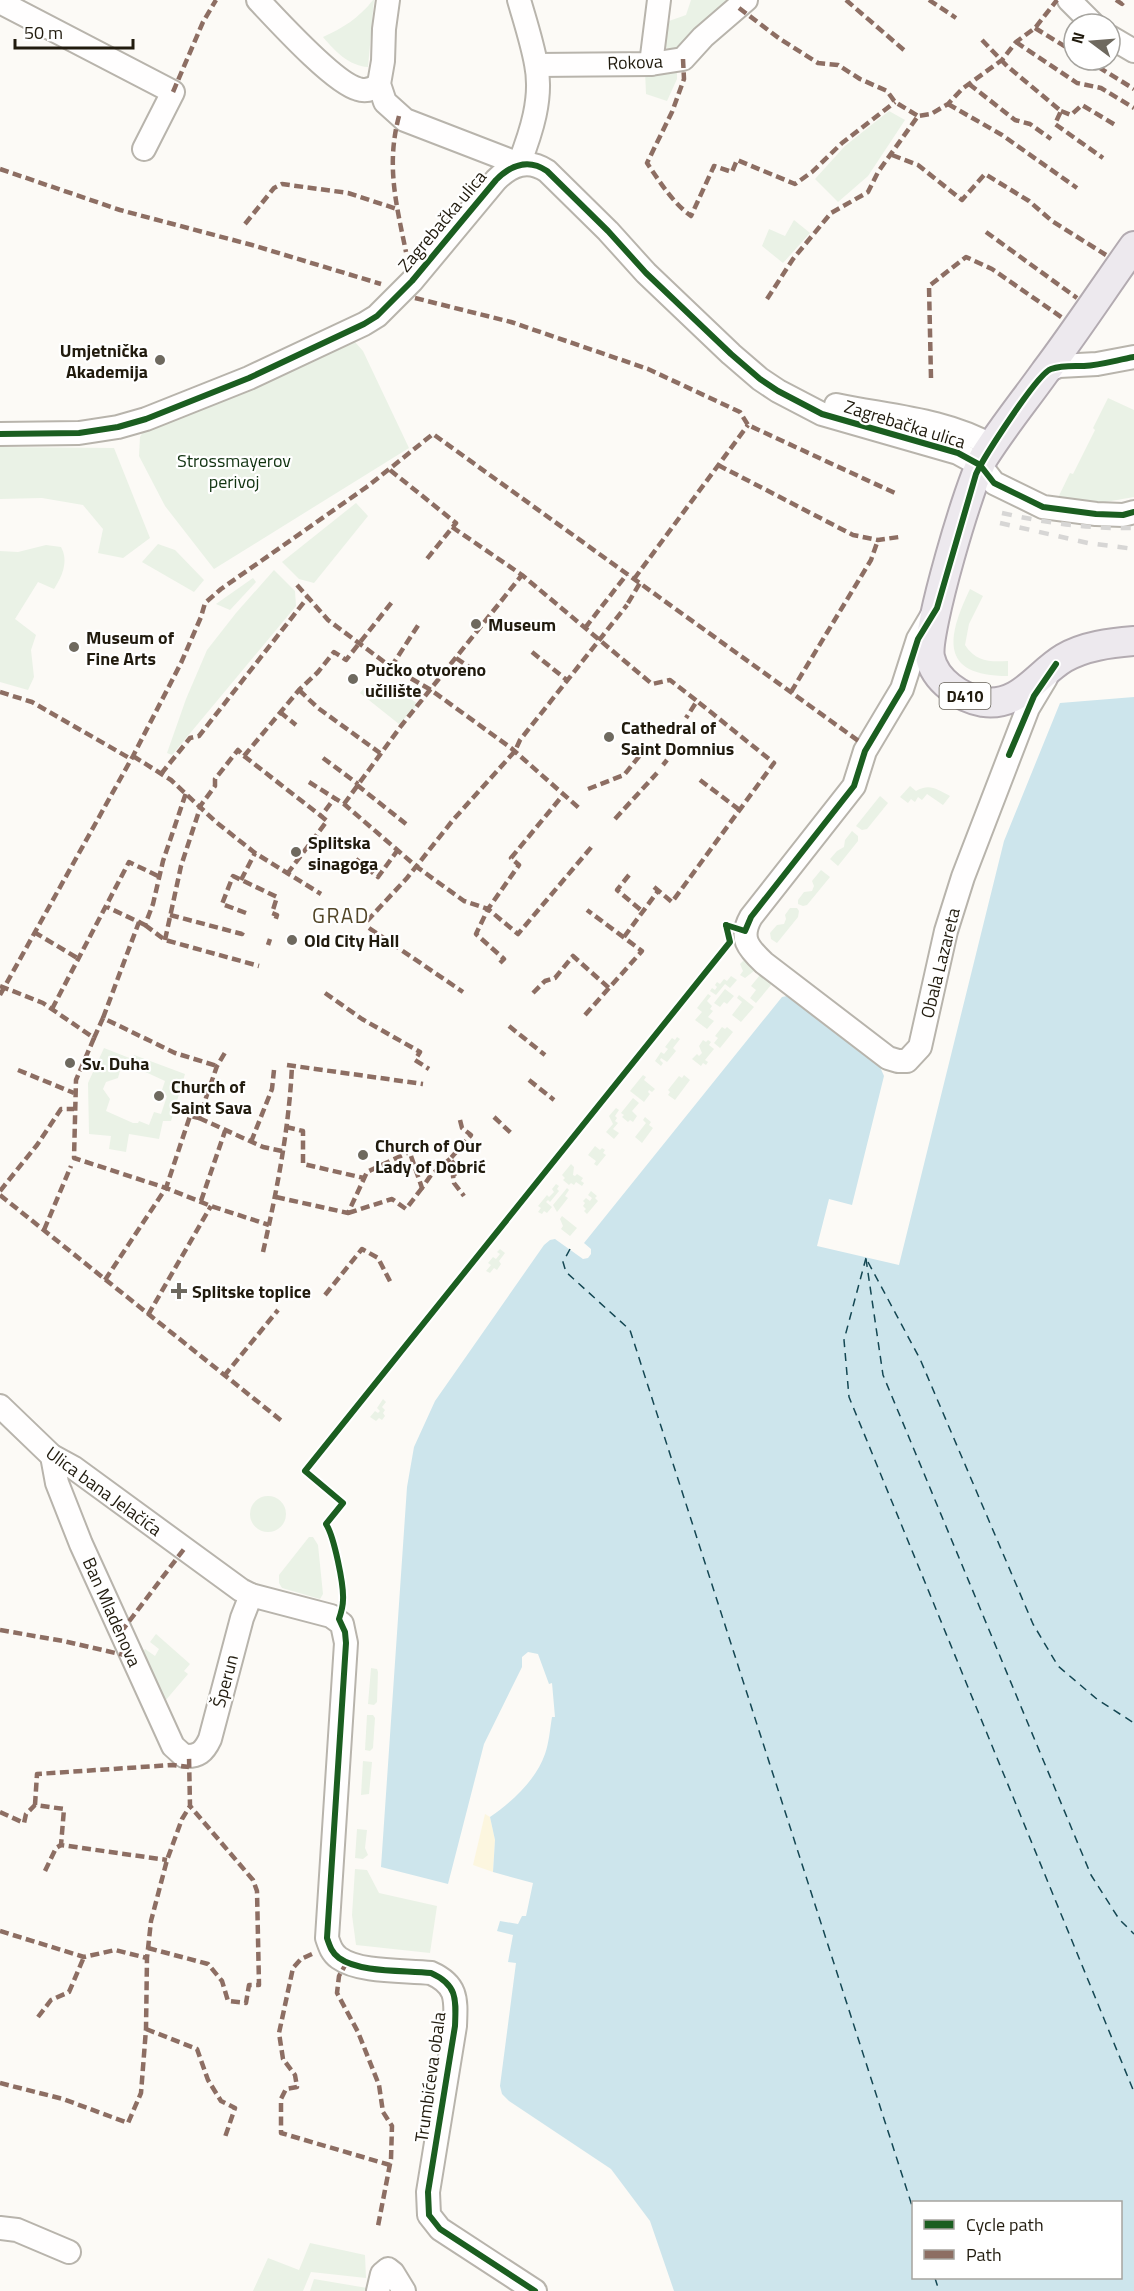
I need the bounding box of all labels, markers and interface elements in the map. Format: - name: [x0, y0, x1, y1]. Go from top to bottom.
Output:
- scale bar: [15, 12, 134, 50]
- north arrow: [1062, 12, 1122, 72]
- text: 50 m: [24, 19, 63, 46]
- text: N: [1065, 29, 1091, 47]
- street label: Rokova: [607, 48, 663, 76]
- street label: Zagrebačka ulica: [391, 164, 493, 278]
- place label: Umjetnička Akademija: [60, 337, 148, 385]
- marker: Umjetnička Akademija: [153, 353, 167, 367]
- street label: Zagrebačka ulica: [841, 393, 969, 455]
- park label: Strossmayerov perivoj: [177, 447, 291, 495]
- place label: Museum: [488, 611, 556, 638]
- marker: Museum: [469, 617, 483, 631]
- place label: Museum of Fine Arts: [86, 624, 175, 672]
- marker: Museum of Fine Arts: [67, 640, 81, 654]
- place label: Pučko otvoreno učilište: [365, 656, 486, 704]
- marker: Pučko otvoreno učilište: [346, 672, 360, 686]
- road number: D410: [940, 683, 990, 709]
- place label: Cathedral of Saint Domnius: [621, 714, 734, 762]
- marker: Cathedral of Saint Domnius: [602, 730, 616, 744]
- place label: Splitska sinagoga: [308, 829, 378, 877]
- marker: Splitska sinagoga: [289, 845, 303, 859]
- district label: GRAD: [312, 899, 370, 931]
- street label: Obala Lazareta: [913, 905, 967, 1021]
- place label: Old City Hall: [304, 927, 399, 954]
- marker: Old City Hall: [285, 933, 299, 947]
- place label: Sv. Duha: [82, 1050, 149, 1077]
- marker: Sv. Duha: [63, 1056, 77, 1070]
- place label: Church of Saint Sava: [171, 1073, 252, 1121]
- marker: Church of Saint Sava: [152, 1089, 166, 1103]
- place label: Church of Our Lady of Dobrić: [375, 1132, 486, 1180]
- marker: Church of Our Lady of Dobrić: [356, 1148, 370, 1162]
- place label: Splitske toplice: [192, 1278, 311, 1305]
- marker: Splitske toplice: [170, 1282, 188, 1300]
- street label: Ulica bana Jelačića: [40, 1440, 168, 1542]
- street label: Ban Mladenova: [76, 1553, 148, 1671]
- street label: Šperun: [205, 1652, 245, 1710]
- street label: Trumbićeva obala: [407, 2010, 453, 2144]
- legend: [912, 2201, 1122, 2279]
- text: Cycle path: [966, 2211, 1044, 2238]
- text: Path: [966, 2241, 1002, 2268]

